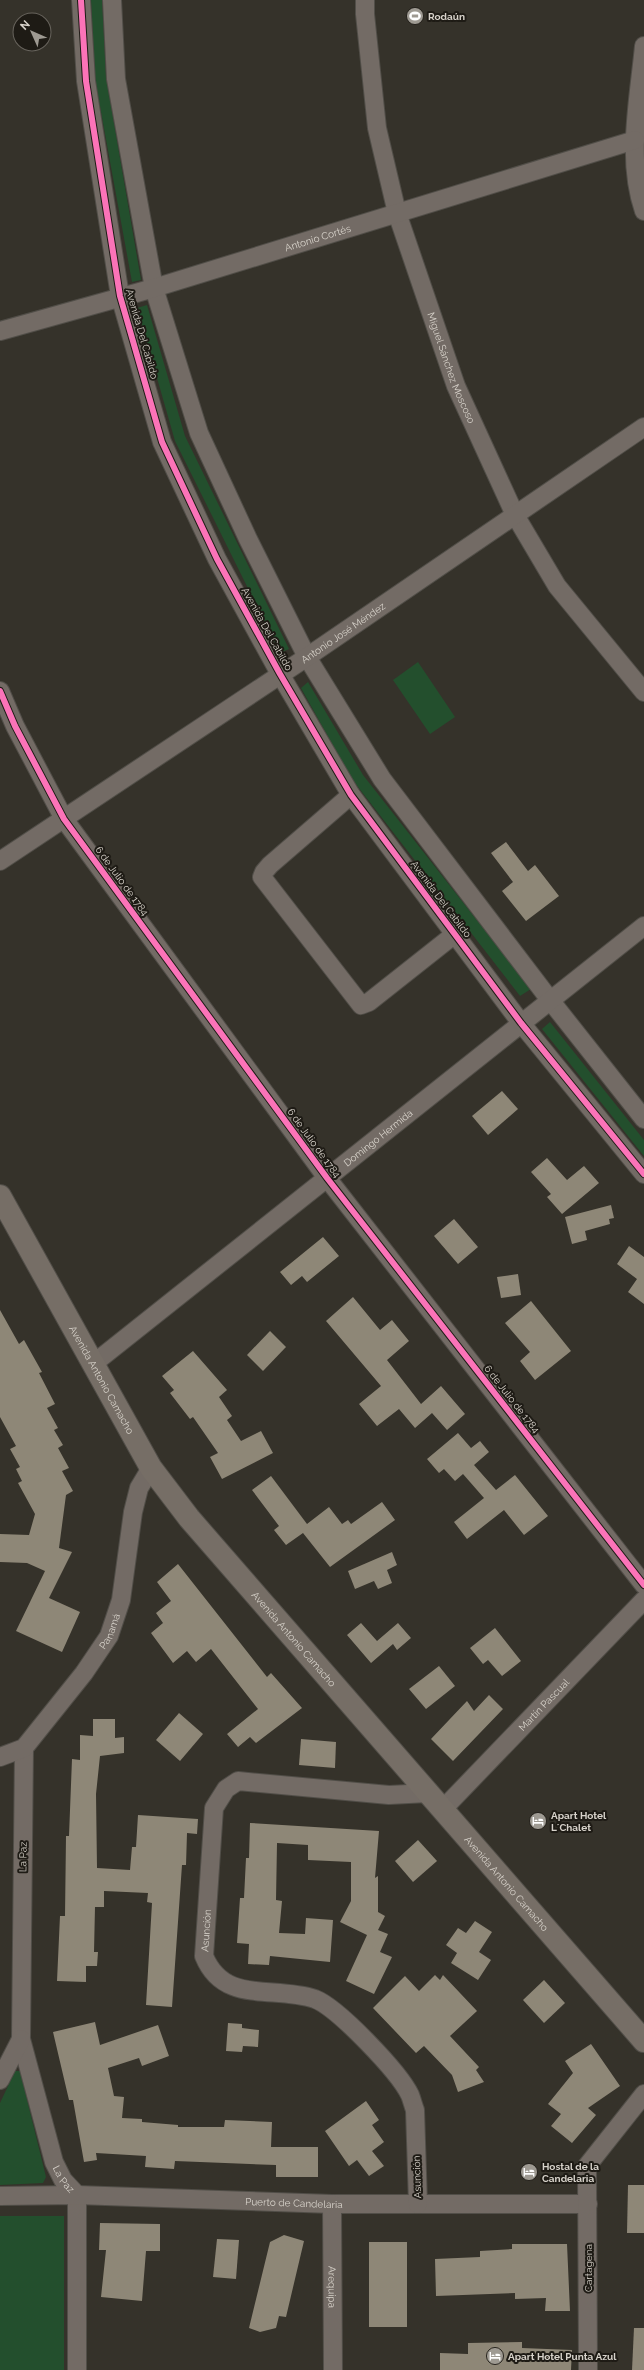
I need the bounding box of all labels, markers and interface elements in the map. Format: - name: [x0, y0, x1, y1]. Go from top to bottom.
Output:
- sports icon: Rodaún: [405, 6, 425, 26]
- place label: Rodaún: [428, 11, 465, 22]
- north arrow: [12, 12, 52, 52]
- text: N: [18, 18, 33, 33]
- street label: Antonio Cortés: [283, 222, 352, 253]
- street label: Avenida Del Cabildo: [124, 288, 160, 380]
- street label: Miguel Sánchez Moscoso: [426, 311, 478, 425]
- street label: Avenida Del Cabildo: [240, 586, 294, 672]
- street label: Antonio José Méndez: [299, 600, 387, 665]
- street label: 6 de Julio de 1784: [93, 844, 151, 918]
- street label: Avenida Del Cabildo: [409, 858, 473, 940]
- street label: 6 de Julio de 1784: [285, 1106, 343, 1180]
- street label: Domingo Hermida: [341, 1107, 415, 1168]
- street label: Avenida Antonio Camacho: [68, 1324, 136, 1436]
- street label: 6 de Julio de 1784: [482, 1363, 542, 1435]
- street label: Avenida Antonio Camacho: [250, 1589, 338, 1688]
- street label: Panamá: [97, 1612, 122, 1651]
- street label: Martín Pascual: [516, 1676, 571, 1733]
- place label: Apart Hotel L´Chalet: [551, 1810, 607, 1833]
- hotel icon: Apart Hotel L´Chalet: [528, 1811, 548, 1831]
- street label: Avenida Antonio Camacho: [463, 1834, 551, 1933]
- street label: La Paz: [17, 1842, 29, 1872]
- street label: Asunción: [199, 1909, 213, 1952]
- street label: Asunción: [411, 2155, 423, 2199]
- place label: Hostal de la Candelaria: [542, 2161, 599, 2184]
- hotel icon: Hostal de la Candelaria: [519, 2162, 539, 2182]
- street label: La Paz: [51, 2164, 77, 2195]
- street label: Puerto de Candelaria: [245, 2195, 343, 2210]
- street label: Cartagena: [583, 2244, 594, 2292]
- street label: Arequipa: [327, 2266, 338, 2308]
- hotel icon: Apart Hotel Punta Azul: [485, 2346, 505, 2366]
- place label: Apart Hotel Punta Azul: [508, 2351, 617, 2362]

